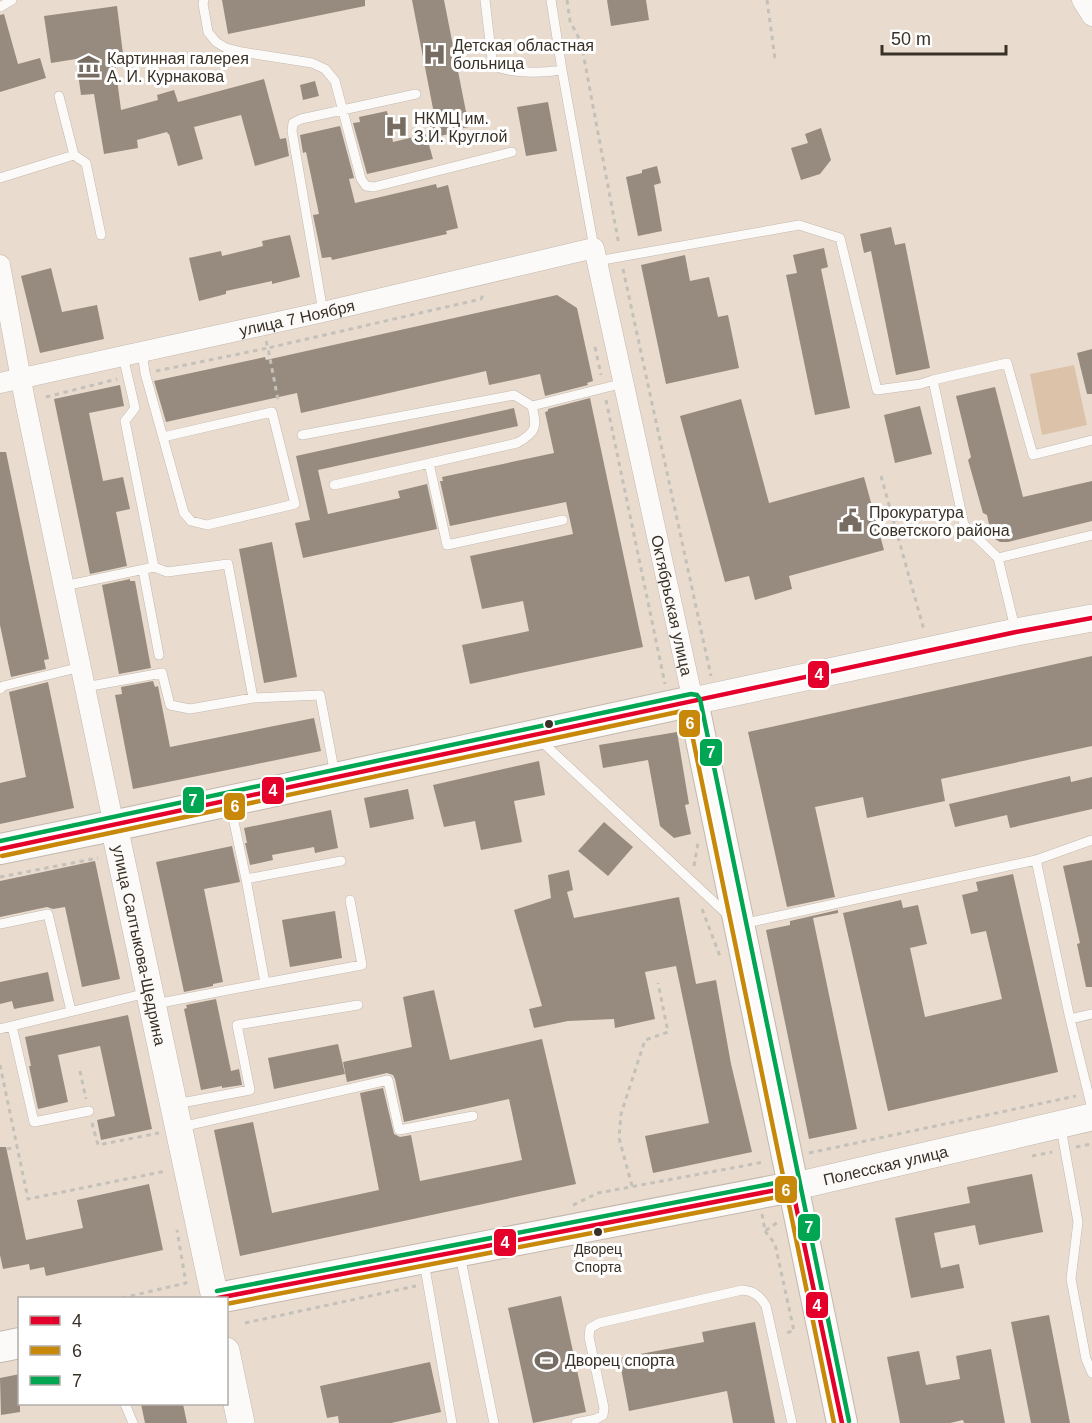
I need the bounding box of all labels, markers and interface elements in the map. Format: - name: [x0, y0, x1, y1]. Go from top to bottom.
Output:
- scale bar: [882, 18, 1006, 56]
- text: 50 m: [891, 29, 931, 49]
- place label: Детская областная больница: [453, 37, 594, 72]
- hospital icon: Детская областная больница: [422, 41, 448, 67]
- place label: Картинная галерея А. И. Курнакова: [107, 50, 249, 85]
- museum icon: Картинная галерея А. И. Курнакова: [76, 54, 102, 80]
- place label: НКМЦ им. З.И. Круглой: [414, 110, 507, 145]
- hospital icon: НКМЦ им. З.И. Круглой: [383, 114, 409, 140]
- street label: улица 7 Ноября: [238, 296, 356, 339]
- place label: Прокуратура Советского района: [869, 504, 1010, 539]
- public building icon: Прокуратура Советского района: [838, 508, 864, 534]
- street label: Октябрьская улица: [648, 534, 696, 677]
- line badge: 4: [807, 660, 830, 689]
- text: 4: [815, 666, 824, 683]
- line badge: 6: [678, 709, 701, 738]
- text: 6: [686, 715, 695, 732]
- unlabelled marker: [543, 718, 555, 730]
- line badge: 7: [699, 738, 723, 767]
- text: 7: [707, 744, 716, 761]
- line badge: 4: [261, 776, 285, 805]
- text: 4: [269, 782, 278, 799]
- line badge: 7: [182, 786, 205, 814]
- text: 7: [189, 792, 198, 809]
- line badge: 6: [223, 792, 246, 821]
- text: 6: [231, 798, 240, 815]
- street label: улица Салтыкова-Щедрина: [110, 844, 169, 1047]
- street label: Полесская улица: [821, 1142, 950, 1188]
- line badge: 6: [774, 1175, 798, 1204]
- text: 6: [782, 1182, 791, 1199]
- line badge: 7: [797, 1213, 821, 1242]
- text: 7: [805, 1219, 814, 1236]
- marker: Дворец Спорта: [592, 1226, 604, 1238]
- line badge: 4: [493, 1228, 517, 1257]
- text: 4: [501, 1234, 510, 1251]
- place label: Дворец Спорта: [574, 1241, 622, 1275]
- line badge: 4: [805, 1291, 829, 1319]
- legend: [18, 1297, 228, 1405]
- text: 4: [813, 1297, 822, 1314]
- text: 4: [72, 1311, 82, 1331]
- text: 6: [72, 1341, 82, 1361]
- sports icon: Дворец спорта: [534, 1347, 560, 1373]
- place label: Дворец спорта: [565, 1352, 675, 1369]
- text: 7: [72, 1371, 82, 1391]

